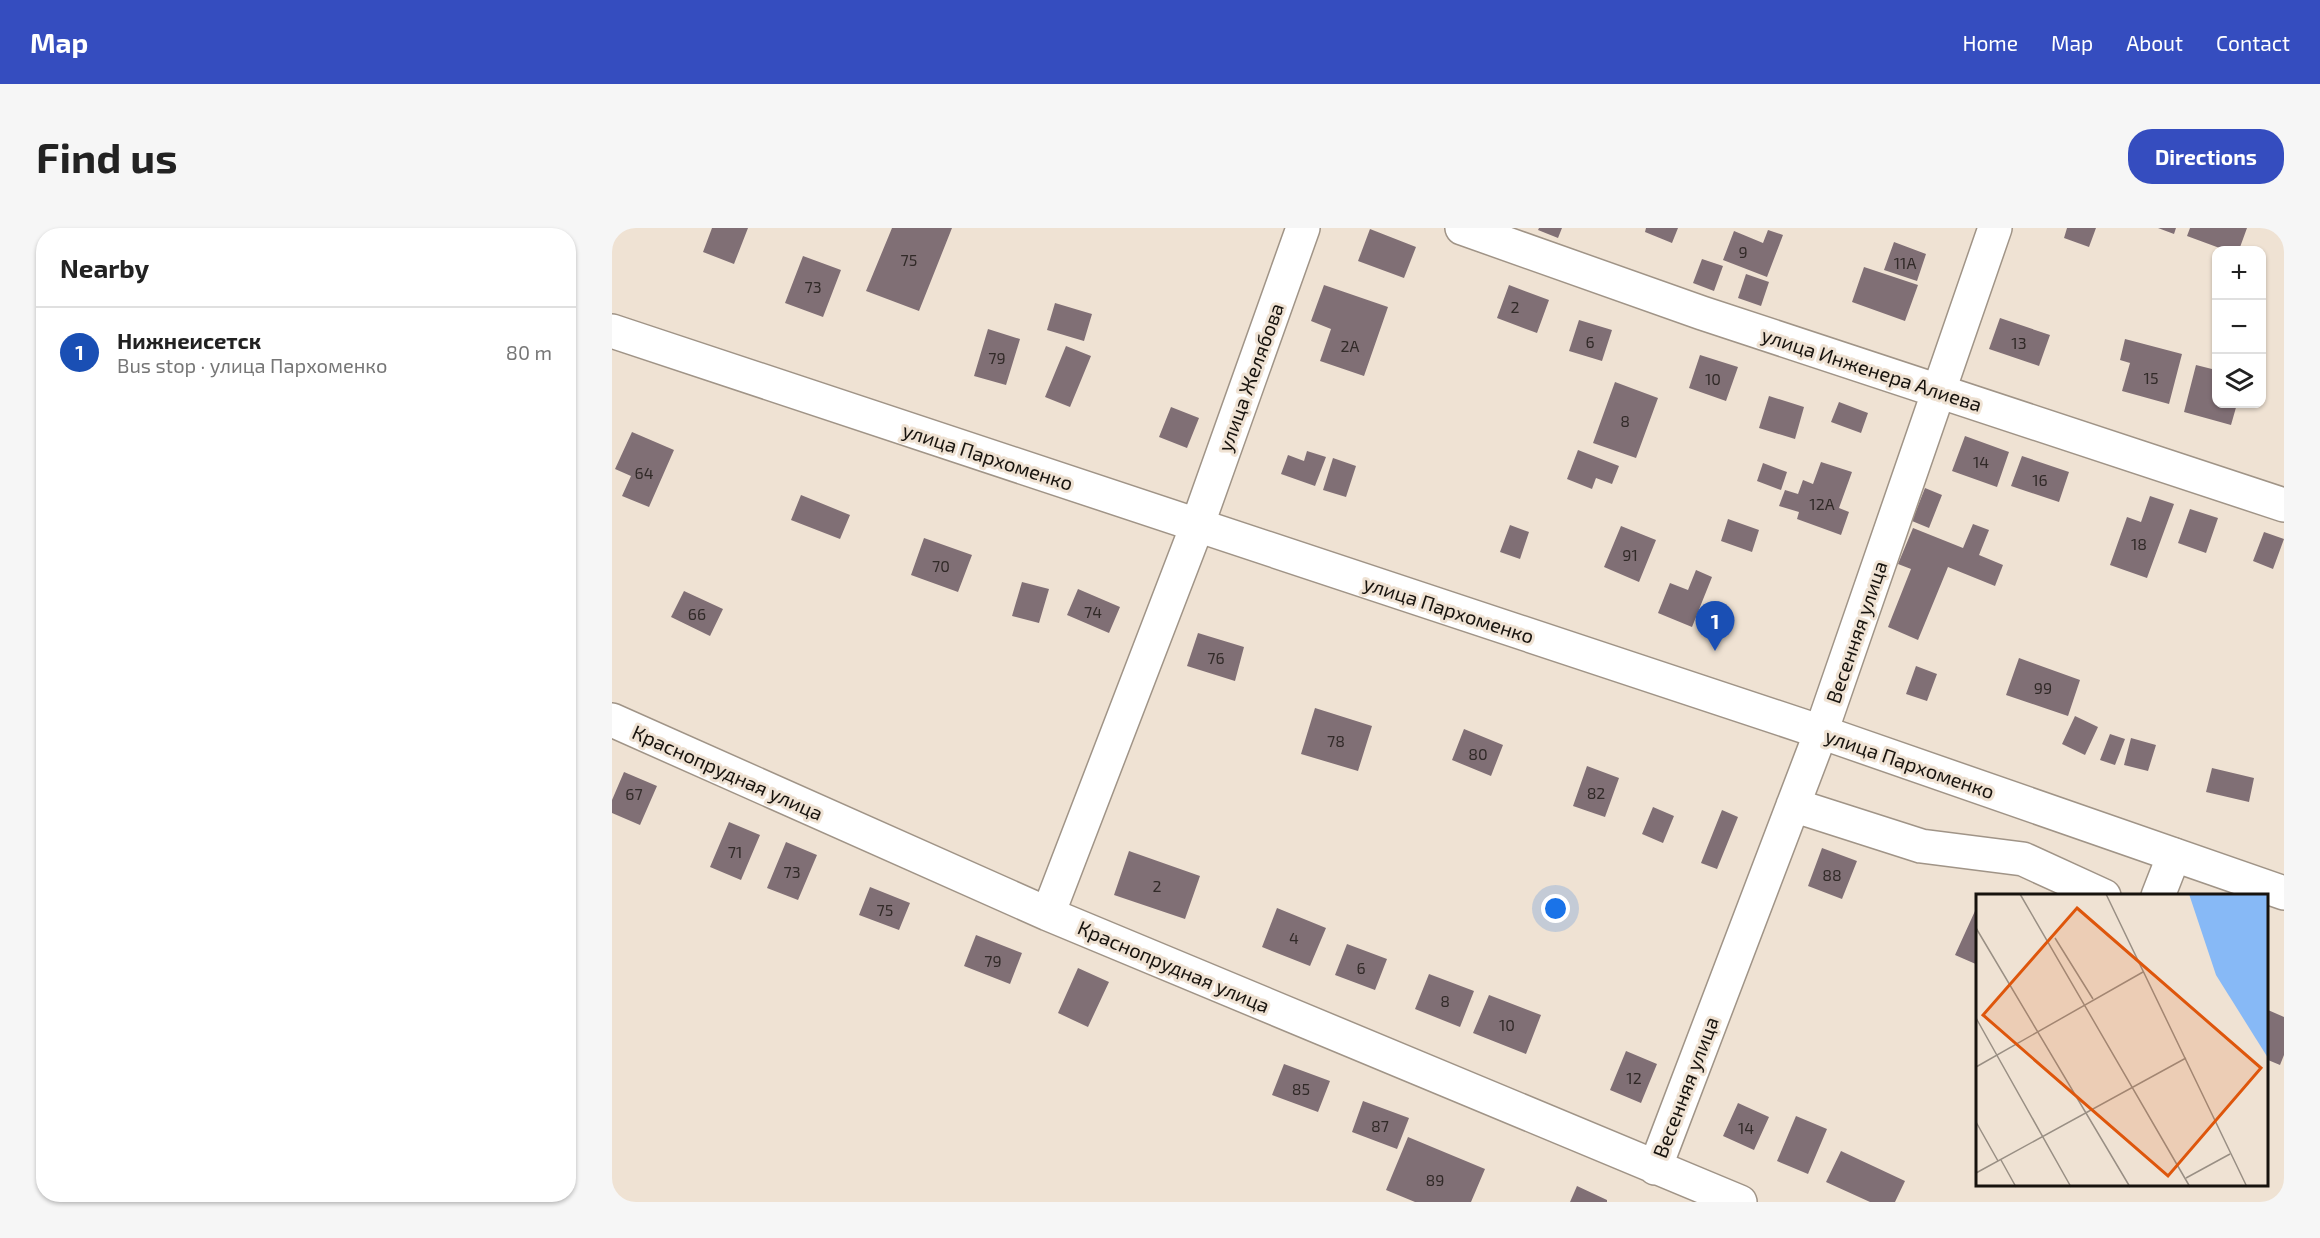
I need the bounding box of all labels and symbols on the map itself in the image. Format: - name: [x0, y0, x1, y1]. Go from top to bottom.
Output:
- house number: 9: [1738, 242, 1748, 261]
- house number: 75: [901, 250, 917, 269]
- house number: 11А: [1894, 253, 1916, 272]
- house number: 73: [804, 277, 822, 296]
- house number: 2: [1511, 297, 1520, 316]
- street label: улица Желябова: [1212, 299, 1289, 455]
- street label: улица Инженера Алиева: [1758, 322, 1985, 417]
- house number: 6: [1585, 332, 1595, 351]
- house number: 13: [2011, 333, 2027, 352]
- house number: 2А: [1341, 336, 1360, 355]
- house number: 79: [988, 348, 1006, 367]
- house number: 15: [2144, 368, 2158, 387]
- house number: 10: [1705, 369, 1721, 388]
- house number: 8: [1620, 411, 1630, 430]
- street label: улица Пархоменко: [900, 417, 1076, 496]
- house number: 14: [1973, 452, 1989, 471]
- house number: 64: [635, 463, 654, 482]
- house number: 16: [2032, 470, 2048, 489]
- house number: 12А: [1809, 494, 1835, 513]
- house number: 18: [2131, 534, 2147, 553]
- house number: 91: [1622, 545, 1638, 564]
- house number: 70: [932, 556, 950, 575]
- street label: Весенняя улица: [1820, 558, 1893, 707]
- street label: улица Пархоменко: [1361, 570, 1537, 649]
- house number: 74: [1084, 602, 1102, 621]
- pin: 1: [1696, 602, 1734, 651]
- house number: 66: [688, 604, 706, 623]
- house number: 76: [1207, 648, 1225, 667]
- house number: 99: [2034, 678, 2052, 697]
- street label: Краснопрудная улица: [629, 719, 827, 826]
- street label: улица Пархоменко: [1822, 723, 1998, 804]
- house number: 78: [1327, 731, 1345, 750]
- house number: 80: [1468, 744, 1488, 763]
- house number: 82: [1587, 783, 1605, 802]
- house number: 67: [625, 784, 643, 803]
- house number: 71: [728, 842, 742, 861]
- house number: 73: [783, 862, 801, 881]
- house number: 88: [1822, 865, 1842, 884]
- house number: 2: [1153, 876, 1162, 895]
- your location: [1541, 894, 1570, 923]
- inset map: [1976, 894, 2269, 1187]
- house number: 75: [877, 900, 893, 919]
- street label: Краснопрудная улица: [1074, 915, 1274, 1018]
- house number: 4: [1289, 928, 1299, 947]
- house number: 79: [984, 951, 1002, 970]
- house number: 6: [1356, 958, 1366, 977]
- house number: 8: [1440, 991, 1450, 1010]
- street label: Весенняя улица: [1647, 1013, 1724, 1161]
- house number: 10: [1499, 1015, 1515, 1034]
- house number: 12: [1626, 1068, 1642, 1087]
- house number: 85: [1292, 1079, 1310, 1098]
- house number: 87: [1371, 1116, 1389, 1135]
- house number: 14: [1738, 1118, 1754, 1137]
- house number: 89: [1426, 1170, 1444, 1189]

